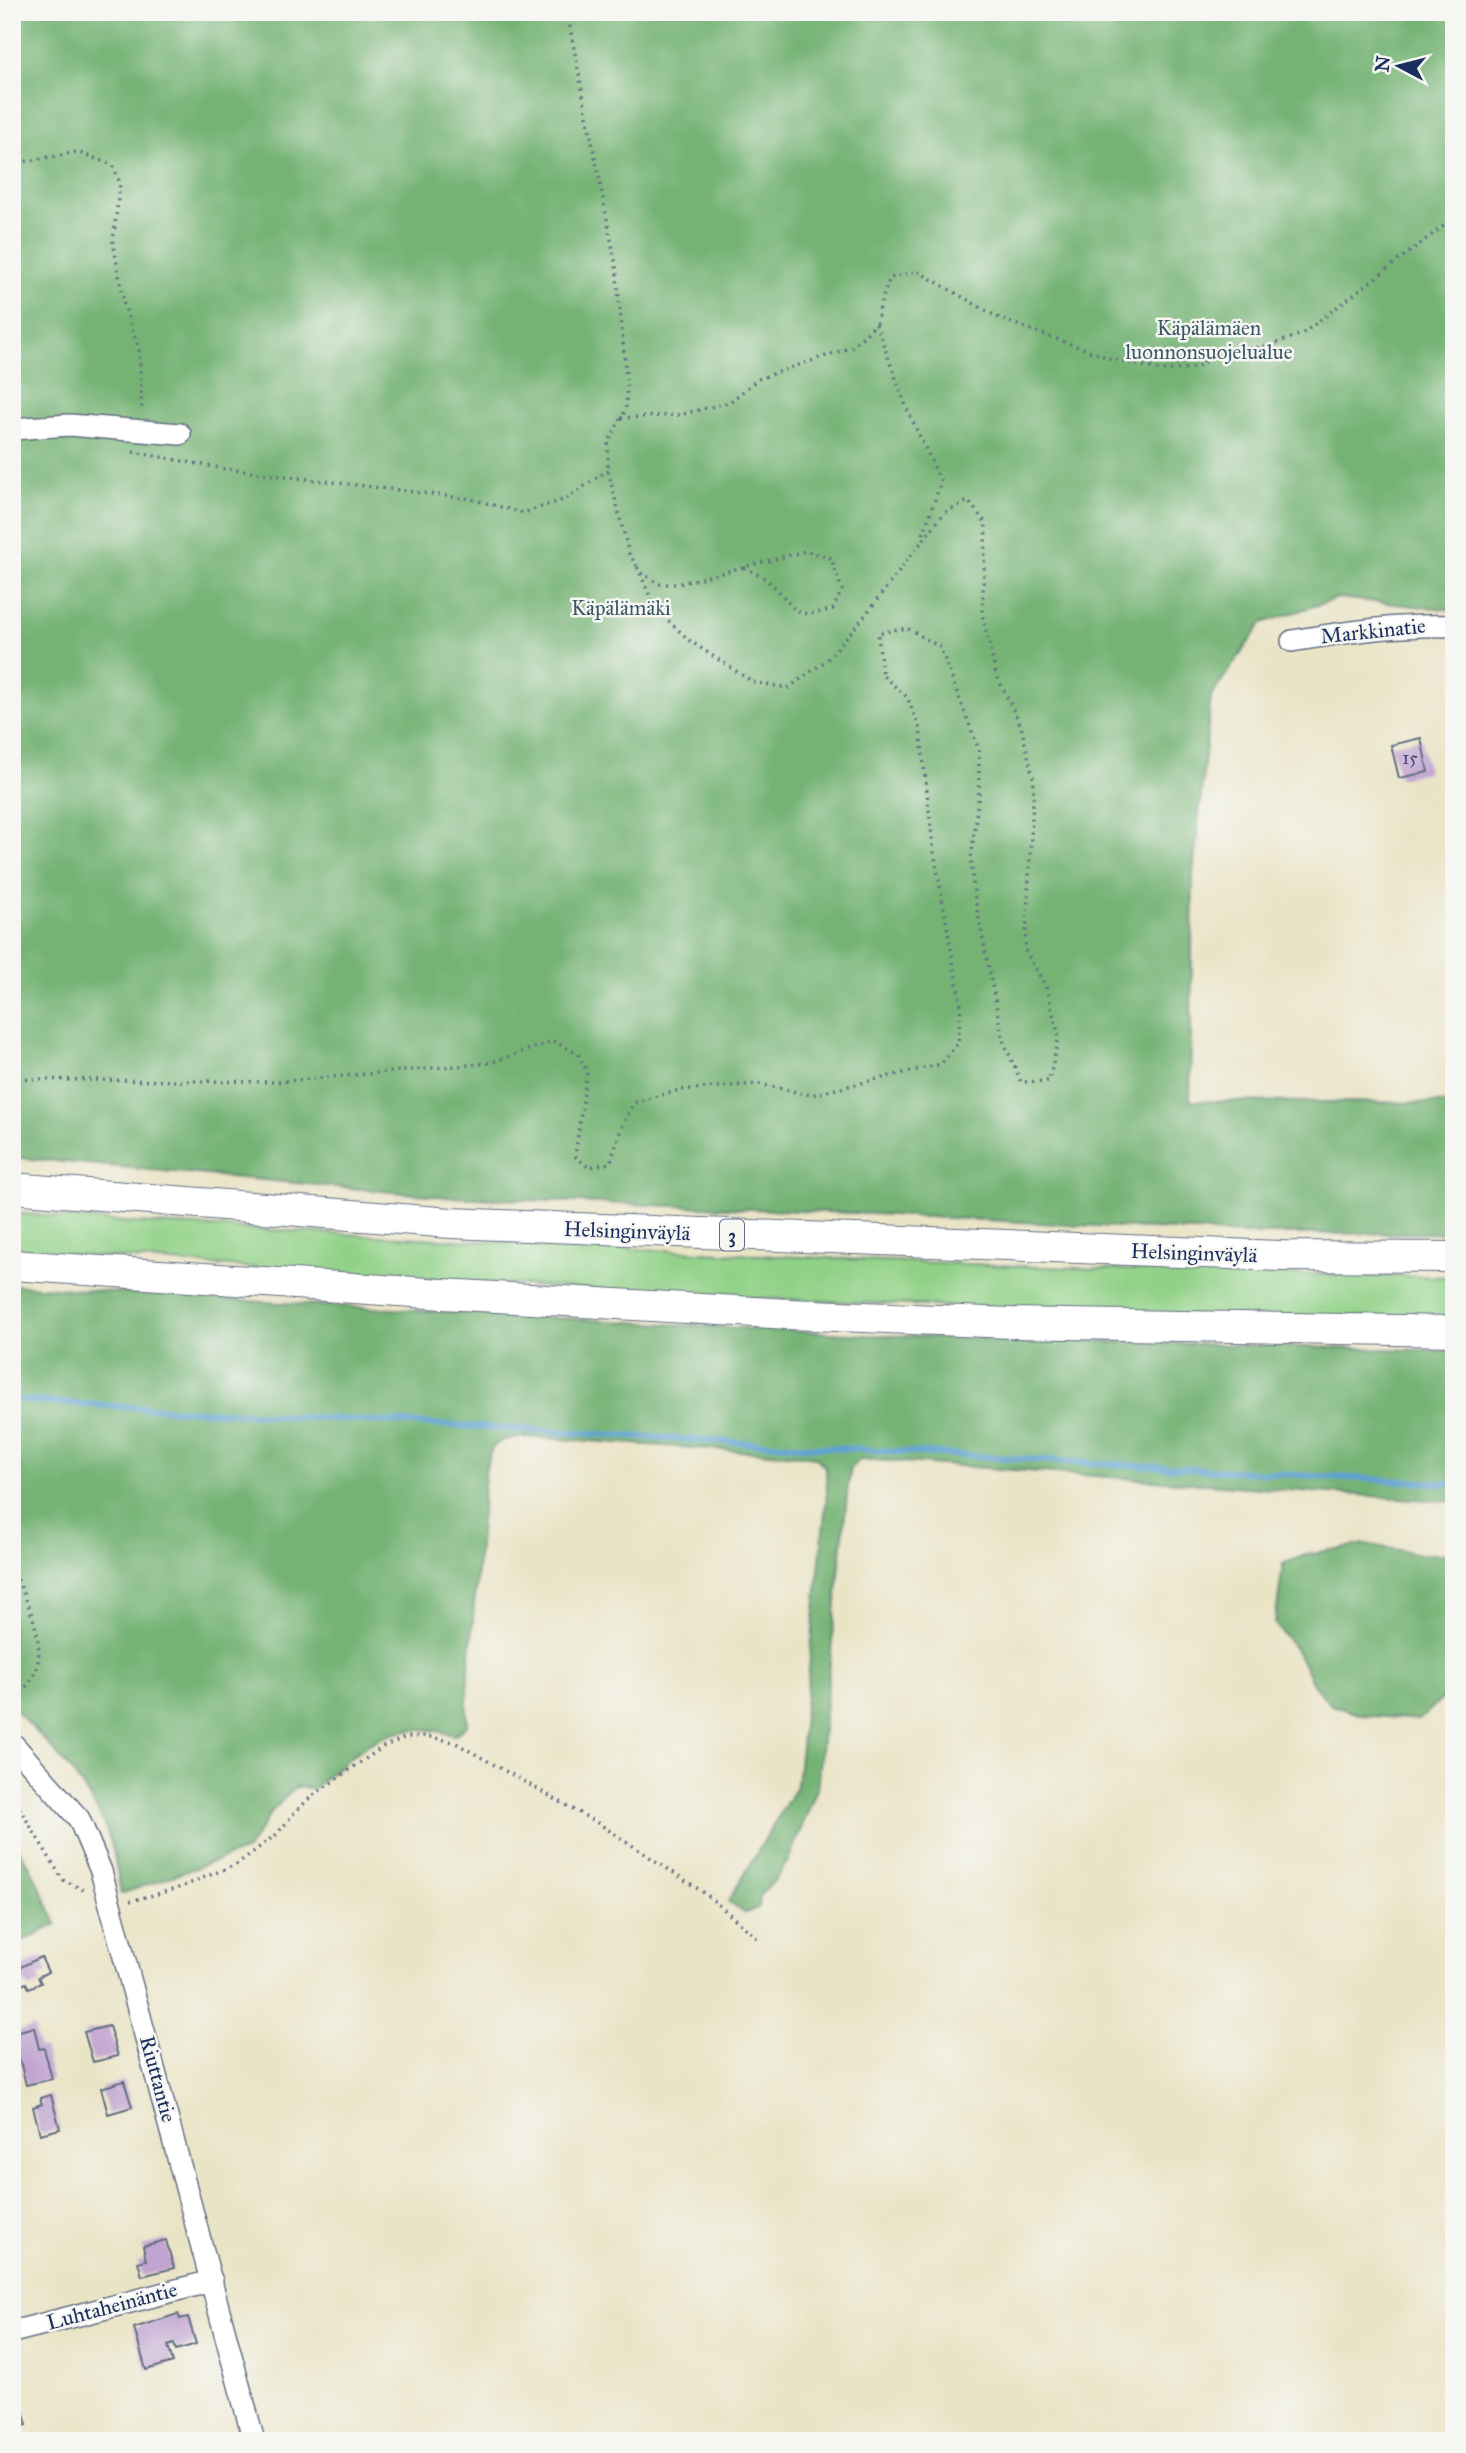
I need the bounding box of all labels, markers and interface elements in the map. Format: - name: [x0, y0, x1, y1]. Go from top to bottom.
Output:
- north arrow: [1364, 32, 1434, 102]
- text: N: [1370, 55, 1395, 73]
- park label: Käpälämäen luonnonsuojelualue: [1126, 315, 1293, 365]
- park label: Käpälämäki: [571, 595, 671, 621]
- street label: Markkinatie: [1319, 613, 1427, 649]
- house number: 15: [1402, 747, 1418, 769]
- street label: Helsinginväylä: [563, 1216, 691, 1246]
- road number: 3: [720, 1219, 744, 1250]
- street label: Helsinginväylä: [1130, 1238, 1258, 1268]
- street label: Riuttantie: [134, 2033, 182, 2125]
- street label: Luhtaheinäntie: [44, 2276, 180, 2336]

